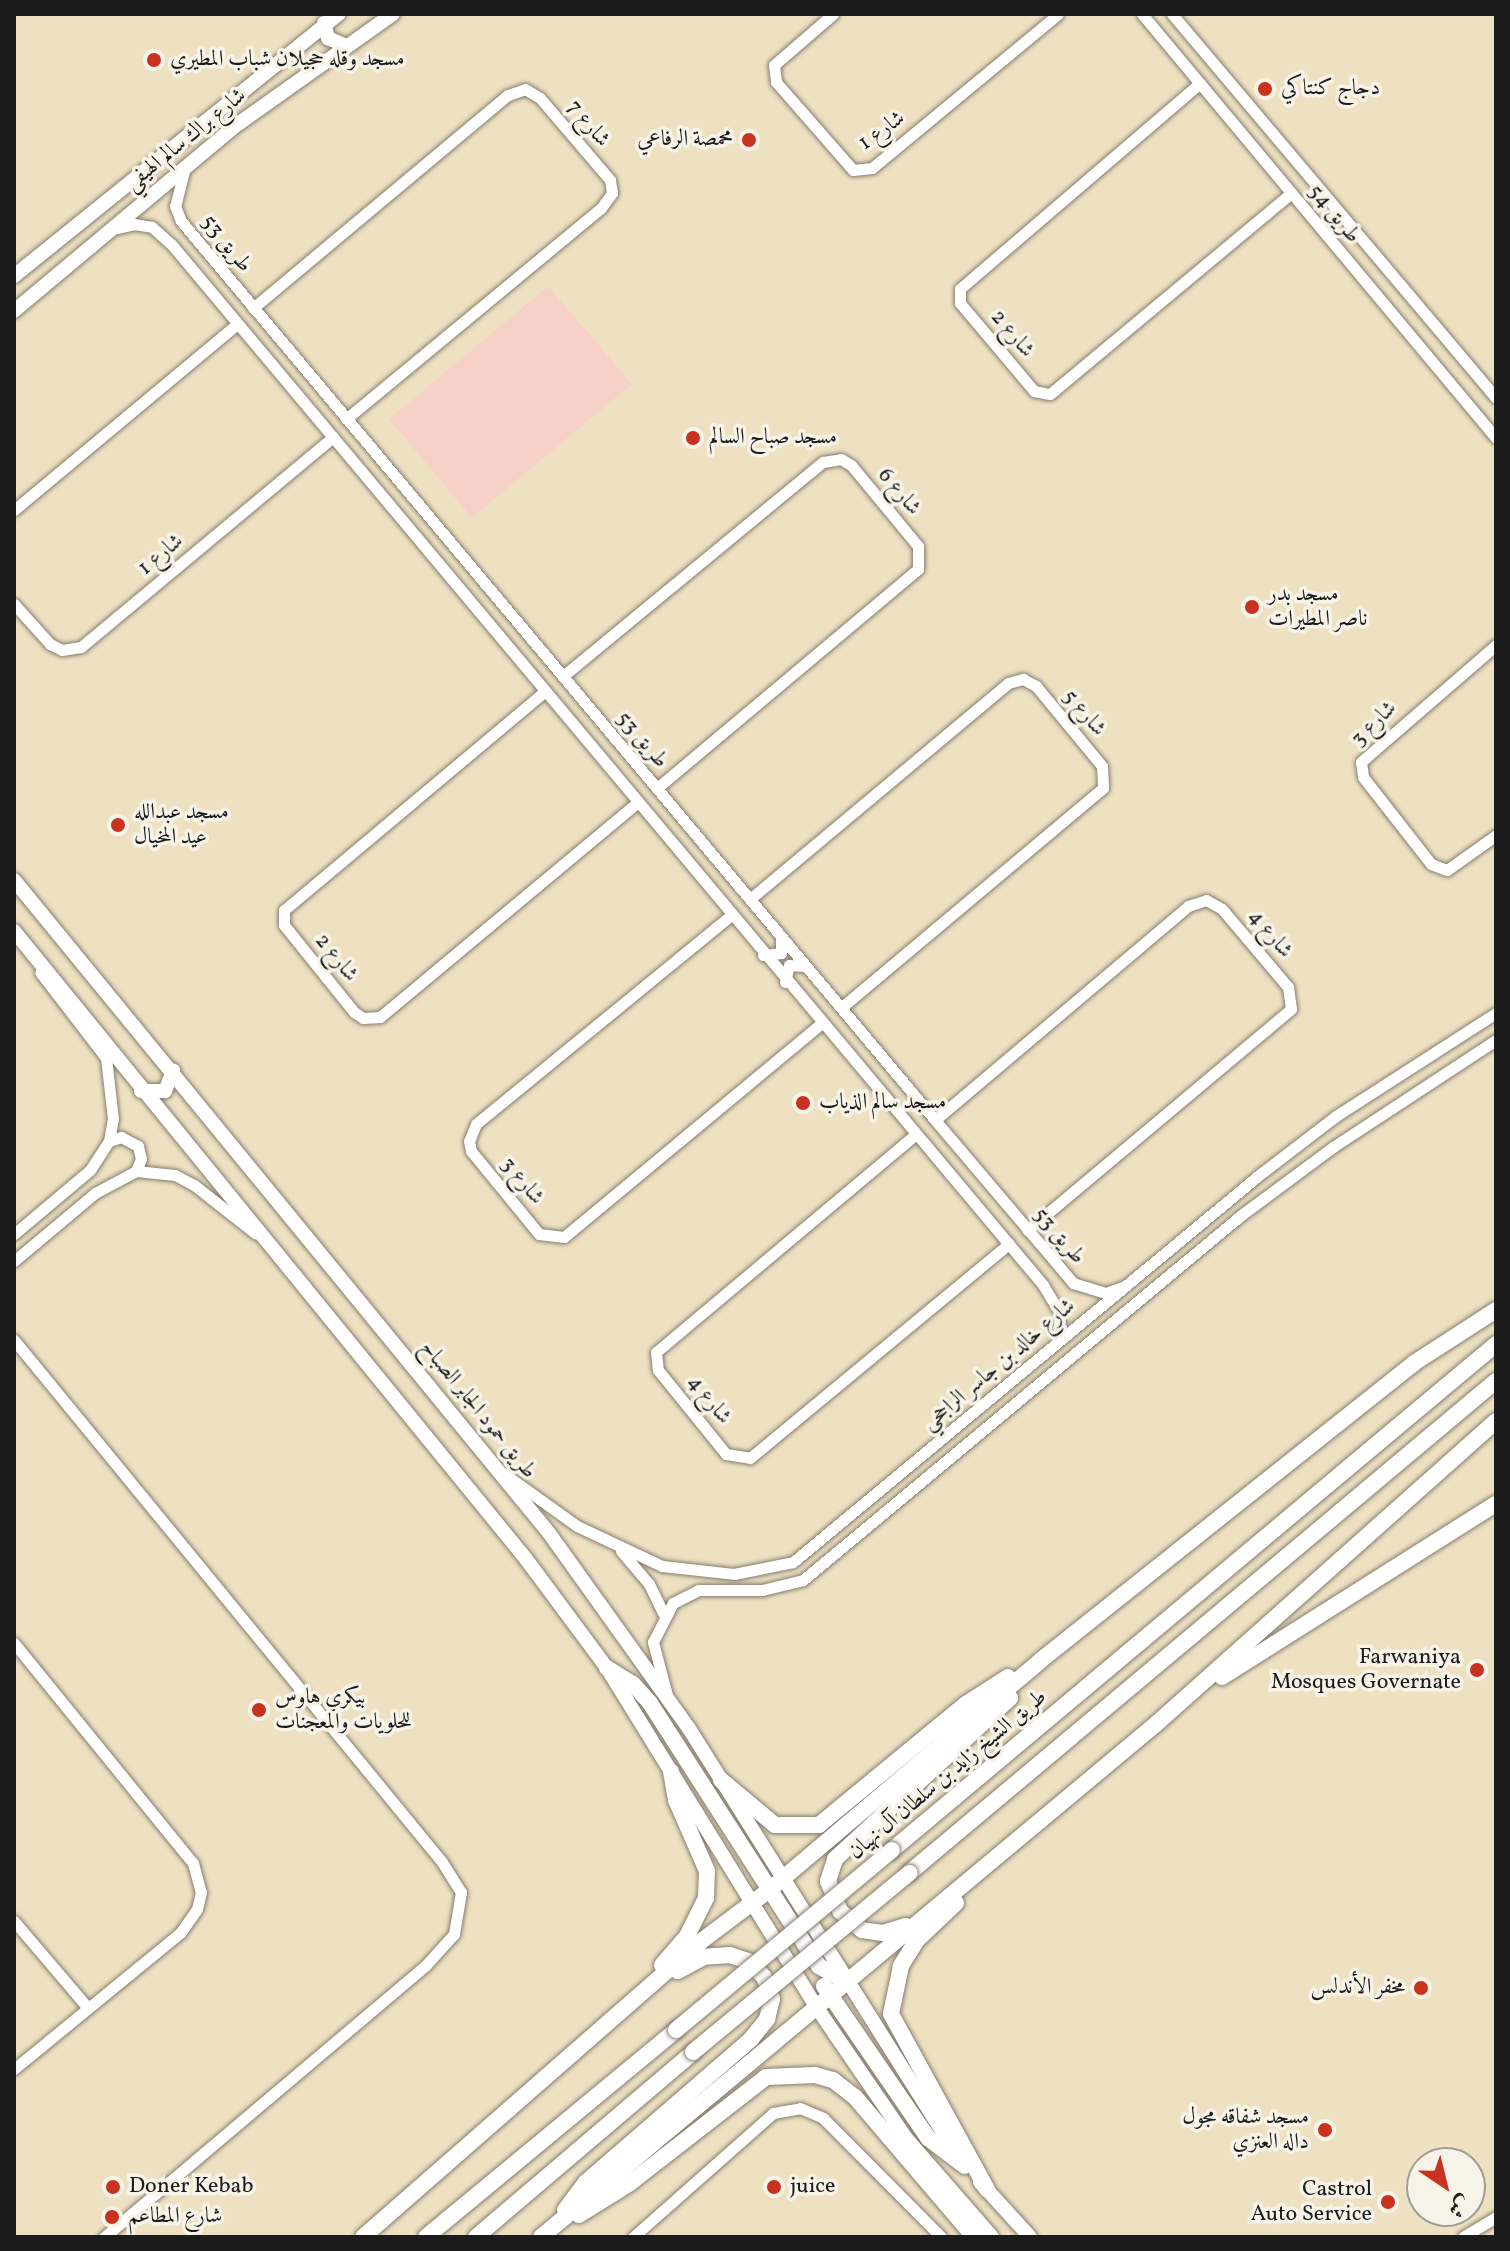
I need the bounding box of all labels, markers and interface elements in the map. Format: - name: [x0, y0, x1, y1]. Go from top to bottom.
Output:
- place label: مسجد وقله حجيلان شباب المطيري: [170, 47, 405, 73]
- marker: مسجد وقله حجيلان شباب المطيري: [145, 51, 163, 69]
- place label: دجاج كنتاكي: [1281, 76, 1380, 102]
- marker: دجاج كنتاكي: [1256, 80, 1274, 98]
- street label: شارع براك سالم الهيفي: [120, 83, 252, 197]
- street label: شارع 7: [561, 95, 615, 153]
- street label: شارع 1: [854, 105, 910, 157]
- place label: محمصة الرفاعي: [637, 127, 733, 153]
- marker: محمصة الرفاعي: [740, 131, 758, 149]
- street label: طريق 54: [1302, 179, 1366, 249]
- street label: طريق 53: [195, 210, 257, 278]
- street label: شارع 2: [984, 305, 1040, 363]
- place label: مسجد صباح السالم: [709, 425, 837, 451]
- marker: مسجد صباح السالم: [684, 429, 702, 447]
- street label: شارع 6: [872, 463, 926, 521]
- street label: شارع 1: [133, 528, 189, 582]
- place label: مسجد بدر ناصر المطيرات: [1268, 581, 1367, 632]
- marker: مسجد بدر ناصر المطيرات: [1243, 598, 1261, 616]
- street label: شارع 5: [1057, 684, 1111, 742]
- street label: شارع 3: [1345, 696, 1403, 752]
- street label: طريق 53: [611, 706, 673, 774]
- place label: مسجد عبدالله عيد المخيال: [134, 799, 229, 850]
- marker: مسجد عبدالله عيد المخيال: [109, 816, 127, 834]
- street label: شارع 4: [1242, 904, 1298, 964]
- street label: شارع 2: [309, 929, 363, 987]
- place label: مسجد سالم الذياب: [819, 1090, 946, 1116]
- marker: مسجد سالم الذياب: [794, 1094, 812, 1112]
- street label: شارع 3: [495, 1152, 549, 1210]
- street label: طريق 53: [1028, 1202, 1090, 1270]
- street label: شارع خالد بن جاسر الراجحي: [917, 1293, 1081, 1437]
- street label: طريق حمود الجابر الصباح: [414, 1335, 542, 1485]
- street label: شارع 4: [681, 1370, 737, 1430]
- place label: Farwaniya Mosques Governate: [1271, 1644, 1461, 1696]
- marker: Farwaniya Mosques Governate: [1468, 1661, 1486, 1679]
- place label: بيكري هاوس للحلويات والمعجنات: [275, 1684, 412, 1736]
- street label: طريق الشيخ زايد بن سلطان آل نهيان: [843, 1684, 1053, 1866]
- marker: بيكري هاوس للحلويات والمعجنات: [250, 1701, 268, 1719]
- place label: مخفر الأندلس: [1311, 1975, 1405, 2001]
- marker: مخفر الأندلس: [1412, 1979, 1430, 1997]
- place label: مسجد شفاقه مجول داله العنزي: [1182, 2104, 1309, 2156]
- marker: مسجد شفاقه مجول داله العنزي: [1316, 2121, 1334, 2139]
- north arrow: [1406, 2147, 1486, 2227]
- place label: Doner Kebab: [129, 2174, 253, 2200]
- place label: juice: [790, 2174, 836, 2200]
- place label: Castrol Auto Service: [1251, 2176, 1372, 2228]
- marker: Doner Kebab: [104, 2178, 122, 2196]
- marker: juice: [765, 2178, 783, 2196]
- text: ش: [1441, 2186, 1477, 2224]
- marker: Castrol Auto Service: [1379, 2193, 1397, 2211]
- place label: شارع المطاعم: [128, 2204, 222, 2230]
- marker: شارع المطاعم: [103, 2208, 121, 2226]

